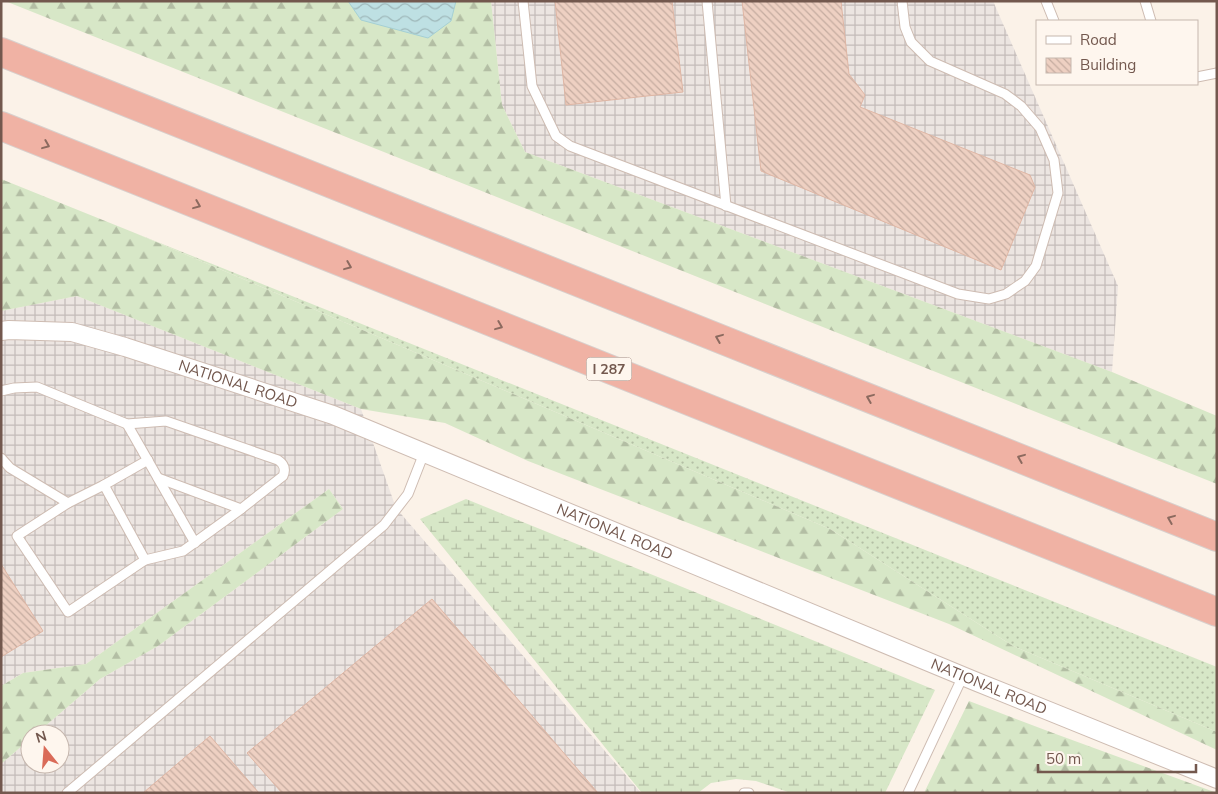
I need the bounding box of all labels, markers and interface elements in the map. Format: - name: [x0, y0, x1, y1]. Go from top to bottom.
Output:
- legend: [1036, 20, 1198, 85]
- text: Road: [1080, 30, 1117, 49]
- text: Building: [1080, 55, 1136, 74]
- one-way arrow: [42, 139, 50, 149]
- one-way arrow: [192, 199, 201, 210]
- one-way arrow: [343, 260, 352, 270]
- one-way arrow: [494, 320, 503, 330]
- one-way arrow: [715, 334, 724, 344]
- street label: NATIONAL ROAD: [176, 355, 300, 412]
- road number: I 287: [586, 358, 632, 380]
- one-way arrow: [866, 394, 875, 404]
- one-way arrow: [1017, 454, 1025, 464]
- street label: NATIONAL ROAD: [554, 499, 676, 564]
- one-way arrow: [1168, 514, 1176, 524]
- street label: NATIONAL ROAD: [928, 654, 1050, 718]
- north arrow: [20, 724, 70, 774]
- text: N: [34, 726, 49, 747]
- scale bar: [1038, 742, 1196, 774]
- text: 50 m: [1046, 749, 1081, 768]

